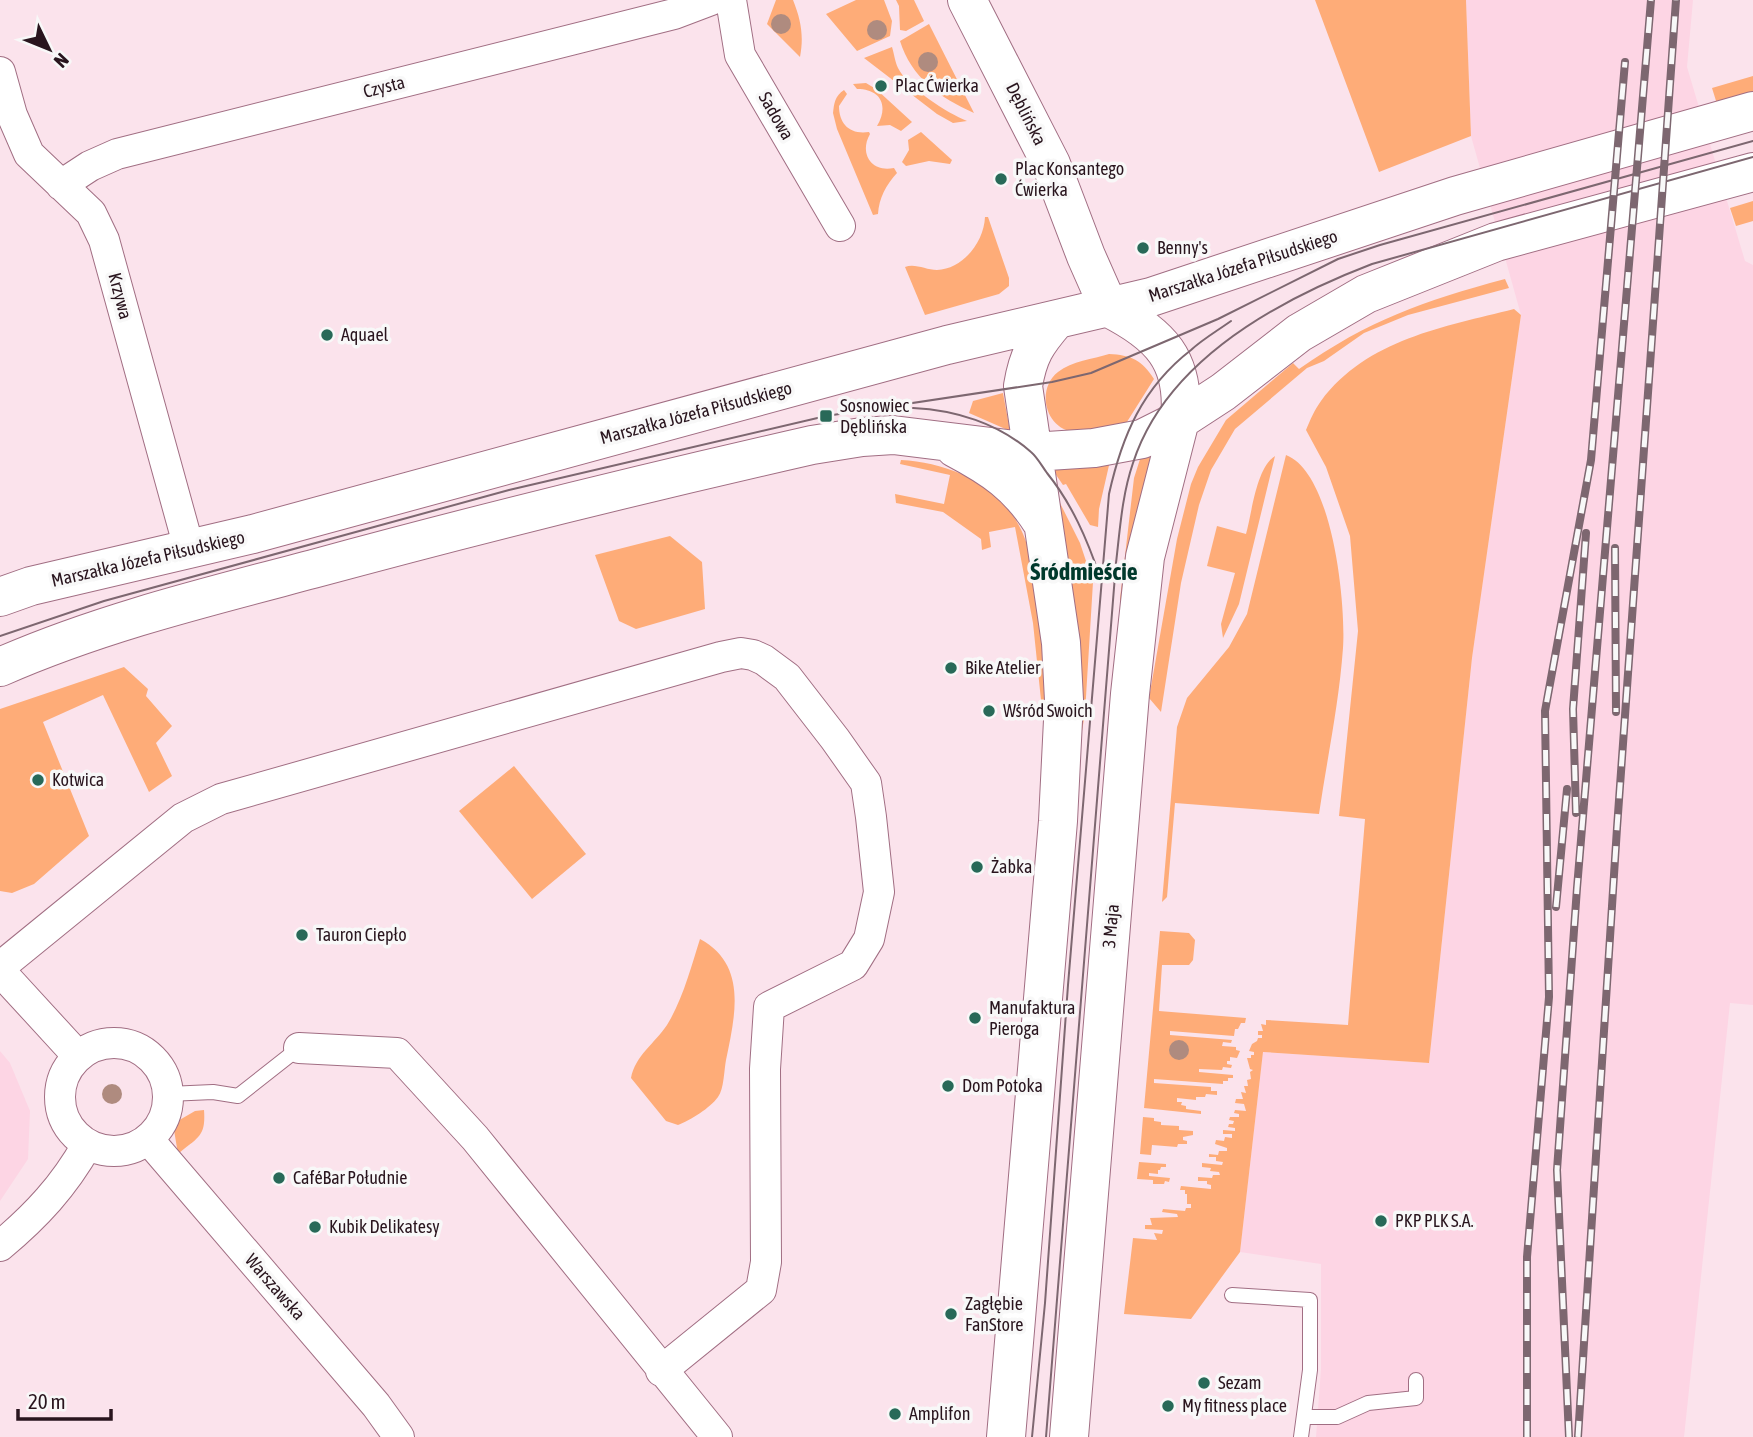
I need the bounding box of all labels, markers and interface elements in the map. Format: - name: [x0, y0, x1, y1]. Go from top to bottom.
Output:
- north arrow: [14, 14, 84, 84]
- text: N: [50, 49, 73, 72]
- street label: Czysta: [361, 71, 407, 102]
- place label: Plac Ćwierka: [895, 75, 979, 96]
- marker: Plac Ćwierka: [873, 78, 889, 94]
- street label: Dęblińska: [1002, 79, 1051, 148]
- street label: Sadowa: [754, 88, 798, 143]
- place label: Plac Konsantego Ćwierka: [1015, 158, 1124, 200]
- marker: Plac Konsantego Ćwierka: [993, 171, 1009, 187]
- street label: Marszałka Józefa Piłsudskiego: [1146, 225, 1340, 306]
- place label: Benny's: [1157, 237, 1208, 258]
- marker: Benny's: [1135, 240, 1151, 256]
- street label: Krzywa: [104, 270, 137, 321]
- place label: Aquael: [341, 324, 389, 345]
- marker: Aquael: [319, 327, 335, 343]
- street label: Marszałka Józefa Piłsudskiego: [598, 377, 794, 448]
- place label: Sosnowiec Dęblińska: [840, 395, 909, 437]
- marker: Sosnowiec Dęblińska: [818, 408, 834, 424]
- street label: Marszałka Józefa Piłsudskiego: [49, 526, 247, 591]
- district label: Śródmieście: [1030, 558, 1138, 585]
- place label: Bike Atelier: [965, 657, 1041, 678]
- marker: Bike Atelier: [943, 660, 959, 676]
- place label: Wśród Swoich: [1003, 700, 1093, 721]
- marker: Wśród Swoich: [981, 703, 997, 719]
- place label: Kotwica: [52, 769, 104, 790]
- marker: Kotwica: [30, 772, 46, 788]
- place label: Żabka: [991, 856, 1032, 877]
- marker: Żabka: [969, 859, 985, 875]
- street label: 3 Maja: [1098, 903, 1123, 949]
- place label: Tauron Ciepło: [316, 924, 407, 945]
- marker: Tauron Ciepło: [294, 927, 310, 943]
- place label: Manufaktura Pieroga: [989, 997, 1075, 1039]
- marker: Manufaktura Pieroga: [967, 1010, 983, 1026]
- place label: Dom Potoka: [962, 1075, 1043, 1096]
- marker: Dom Potoka: [940, 1078, 956, 1094]
- place label: CaféBar Południe: [293, 1167, 407, 1188]
- marker: CaféBar Południe: [271, 1170, 287, 1186]
- place label: PKP PLK S.A.: [1395, 1210, 1474, 1231]
- marker: PKP PLK S.A.: [1373, 1213, 1389, 1229]
- place label: Kubik Delikatesy: [329, 1216, 440, 1237]
- marker: Kubik Delikatesy: [307, 1219, 323, 1235]
- street label: Warszawska: [241, 1249, 310, 1324]
- place label: Zagłębie FanStore: [965, 1293, 1024, 1335]
- marker: Zagłębie FanStore: [943, 1306, 959, 1322]
- place label: Sezam: [1218, 1372, 1262, 1393]
- marker: Sezam: [1196, 1375, 1212, 1391]
- scale bar: [18, 1378, 110, 1422]
- text: 20 m: [28, 1389, 66, 1413]
- place label: My fitness place: [1182, 1395, 1287, 1416]
- marker: My fitness place: [1160, 1398, 1176, 1414]
- place label: Amplifon: [909, 1403, 970, 1424]
- marker: Amplifon: [887, 1406, 903, 1422]

